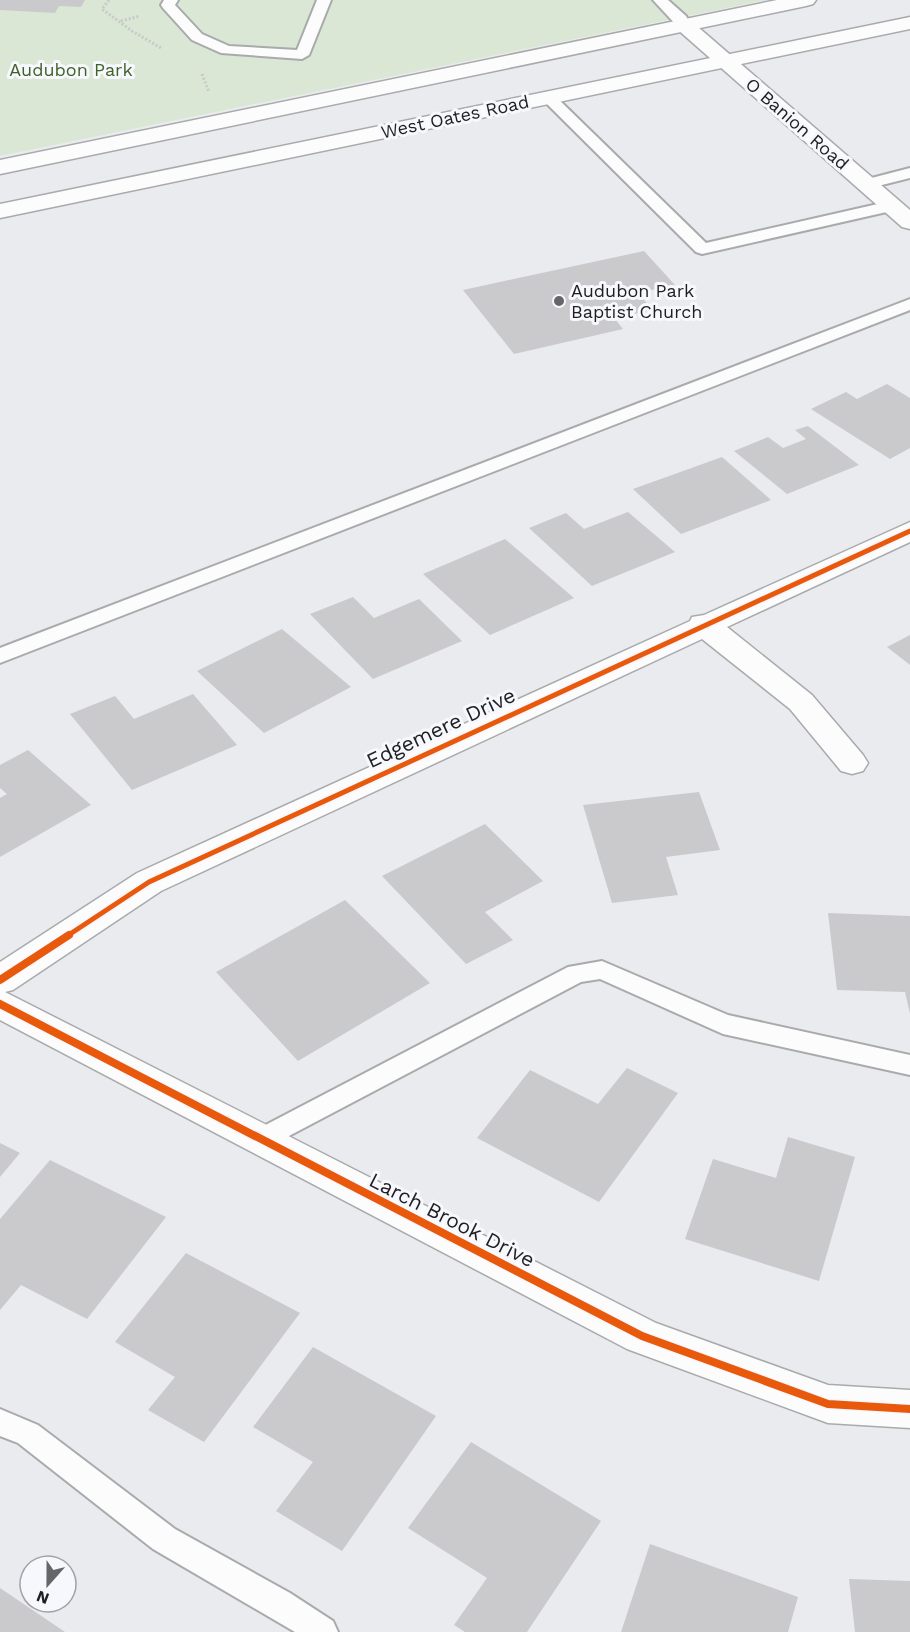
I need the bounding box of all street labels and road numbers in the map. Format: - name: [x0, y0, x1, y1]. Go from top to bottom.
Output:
- street label: O Banion Road: [742, 73, 853, 174]
- street label: West Oates Road: [379, 91, 531, 142]
- street label: Edgemere Drive: [362, 682, 519, 773]
- street label: Larch Brook Drive: [365, 1167, 539, 1272]

